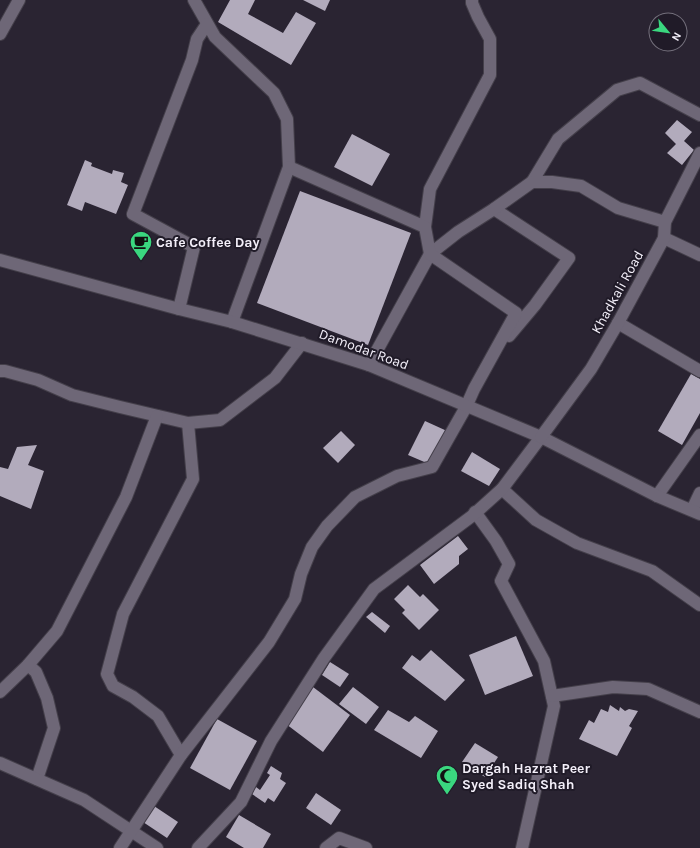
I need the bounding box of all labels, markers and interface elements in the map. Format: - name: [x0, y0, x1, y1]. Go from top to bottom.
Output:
- north arrow: [648, 12, 688, 52]
- text: N: [669, 30, 684, 43]
- cafe icon: Cafe Coffee Day: [128, 229, 154, 262]
- place label: Cafe Coffee Day: [156, 234, 259, 251]
- street label: Khadkali Road: [588, 248, 647, 337]
- street label: Damodar Road: [317, 325, 411, 374]
- place label: Dargah Hazrat Peer Syed Sadiq Shah: [462, 760, 591, 793]
- mosque icon: Dargah Hazrat Peer Syed Sadiq Shah: [434, 763, 460, 796]

